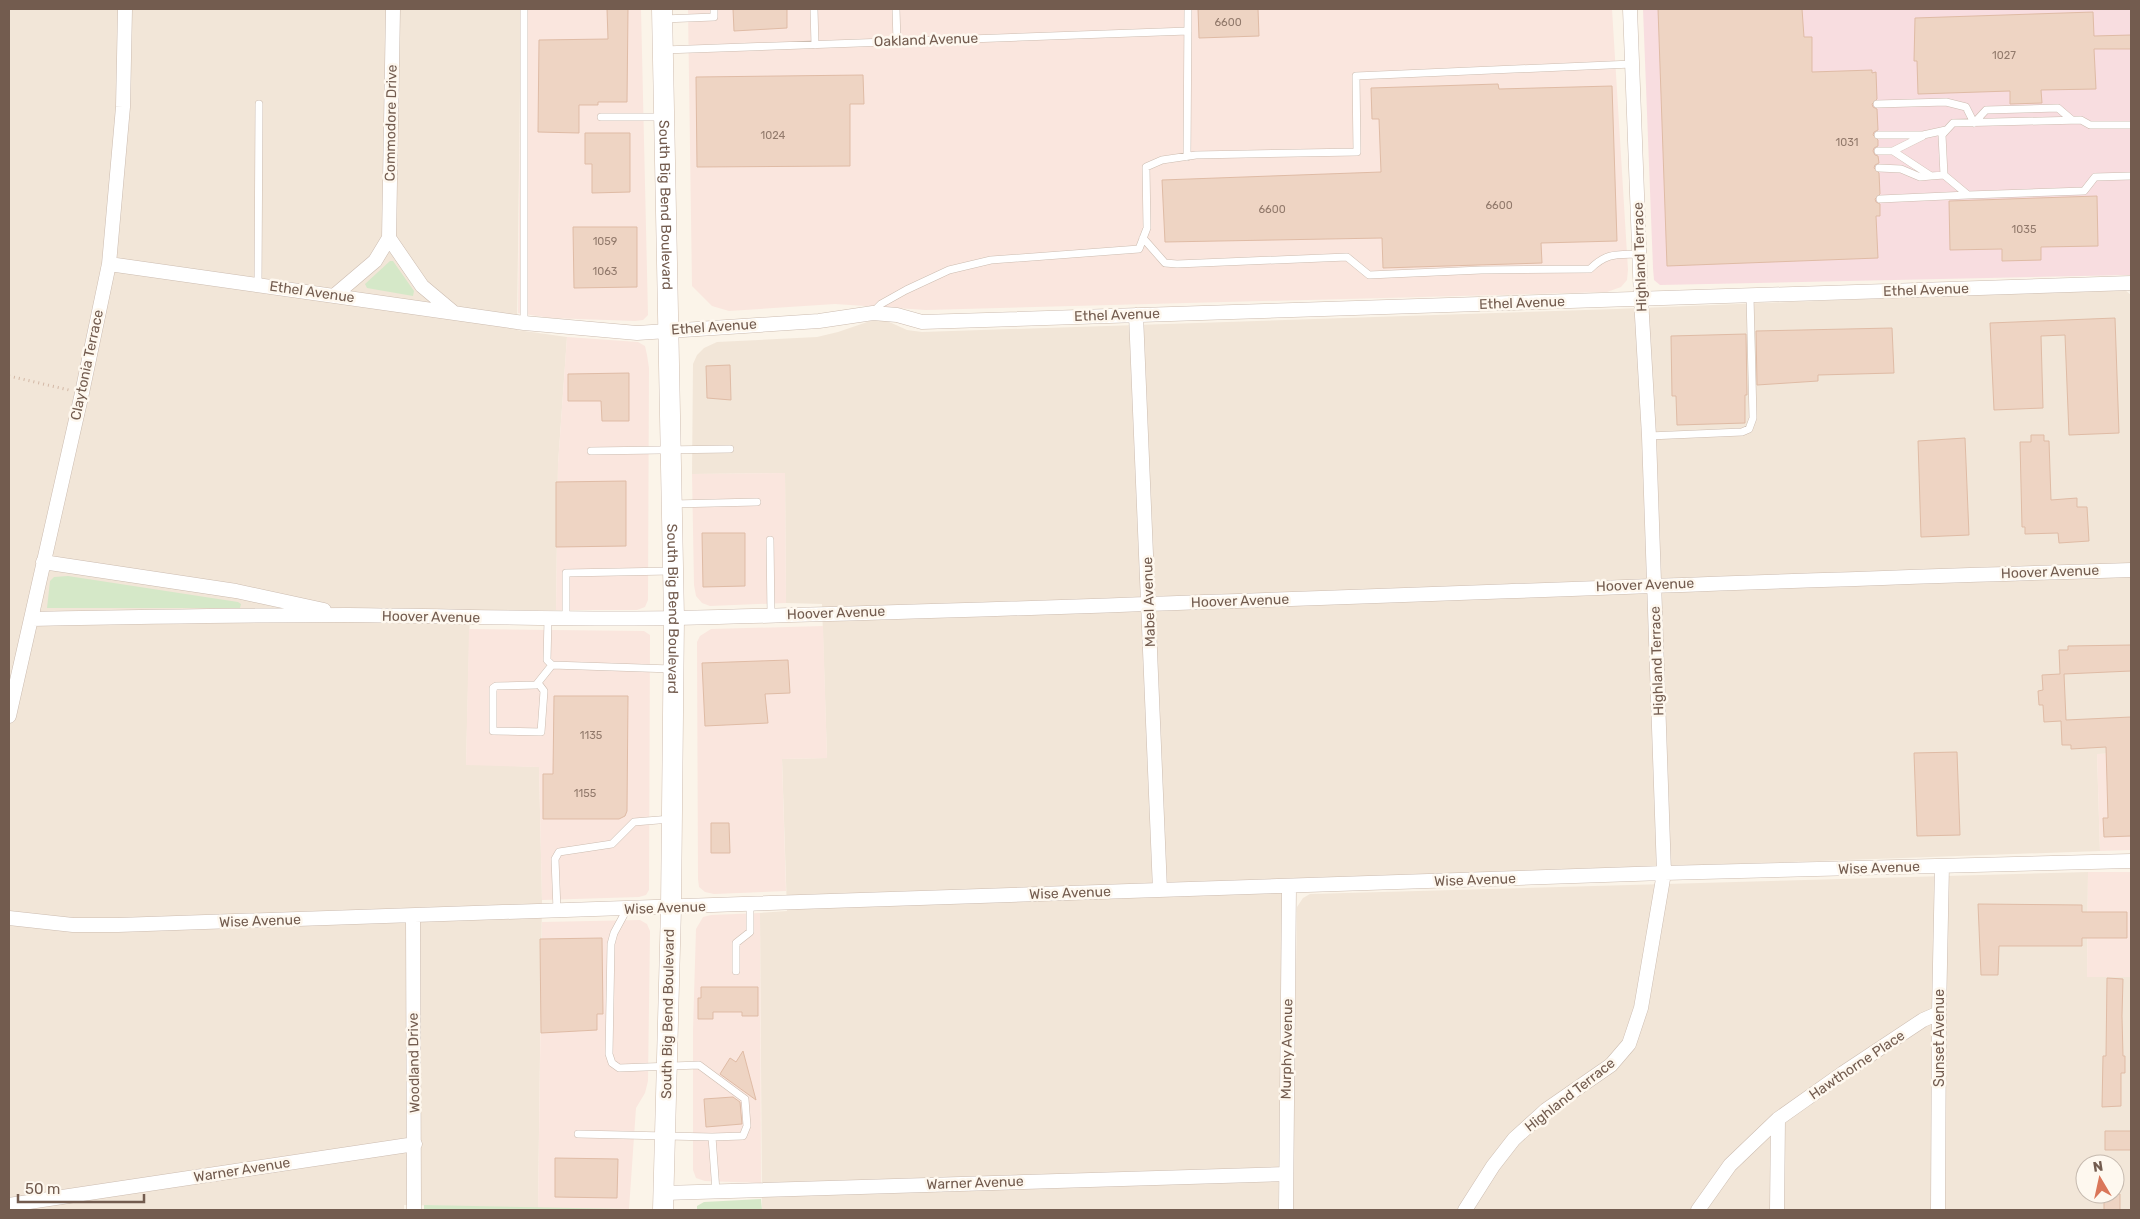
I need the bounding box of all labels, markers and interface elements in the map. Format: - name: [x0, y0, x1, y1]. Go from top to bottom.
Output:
- house number: 6600: [1214, 16, 1242, 29]
- street label: Oakland Avenue: [874, 30, 979, 50]
- house number: 1027: [1992, 49, 2016, 62]
- street label: Commodore Drive: [381, 64, 401, 182]
- street label: South Big Bend Boulevard: [656, 120, 676, 290]
- house number: 1024: [761, 129, 786, 142]
- house number: 1031: [1836, 136, 1858, 149]
- house number: 6600: [1485, 199, 1513, 212]
- street label: Highland Terrace: [1630, 202, 1650, 312]
- house number: 6600: [1258, 203, 1286, 216]
- house number: 1035: [2012, 223, 2037, 236]
- house number: 1059: [593, 235, 617, 248]
- house number: 1063: [593, 265, 618, 278]
- street label: Ethel Avenue: [268, 278, 356, 306]
- street label: Ethel Avenue: [1883, 280, 1969, 300]
- street label: Ethel Avenue: [1479, 293, 1565, 313]
- street label: Ethel Avenue: [1074, 305, 1160, 325]
- street label: Claytonia Terrace: [67, 308, 107, 422]
- street label: Ethel Avenue: [671, 316, 757, 338]
- street label: South Big Bend Boulevard: [664, 524, 683, 694]
- street label: Mabel Avenue: [1139, 556, 1159, 648]
- street label: Hoover Avenue: [2001, 562, 2100, 582]
- street label: Hoover Avenue: [1596, 575, 1695, 595]
- street label: Hoover Avenue: [1191, 591, 1290, 611]
- street label: Hoover Avenue: [787, 603, 886, 623]
- street label: Highland Terrace: [1647, 606, 1667, 716]
- street label: Hoover Avenue: [382, 608, 480, 626]
- house number: 1135: [580, 729, 603, 742]
- house number: 1155: [574, 787, 597, 800]
- street label: Wise Avenue: [1838, 858, 1920, 878]
- street label: Wise Avenue: [1434, 870, 1516, 890]
- street label: Wise Avenue: [1029, 883, 1111, 903]
- street label: Wise Avenue: [624, 898, 706, 918]
- street label: Wise Avenue: [219, 911, 301, 931]
- street label: South Big Bend Boulevard: [658, 929, 678, 1099]
- street label: Sunset Avenue: [1931, 989, 1948, 1087]
- street label: Murphy Avenue: [1278, 998, 1296, 1100]
- street label: Woodland Drive: [405, 1013, 423, 1113]
- street label: Hawthorne Place: [1806, 1027, 1908, 1103]
- street label: Highland Terrace: [1522, 1054, 1619, 1135]
- street label: Warner Avenue: [193, 1154, 292, 1186]
- north arrow: [2075, 1154, 2125, 1204]
- text: N: [2092, 1157, 2104, 1176]
- scale bar: [18, 1172, 144, 1204]
- street label: Warner Avenue: [926, 1173, 1024, 1193]
- text: 50 m: [25, 1180, 60, 1198]

